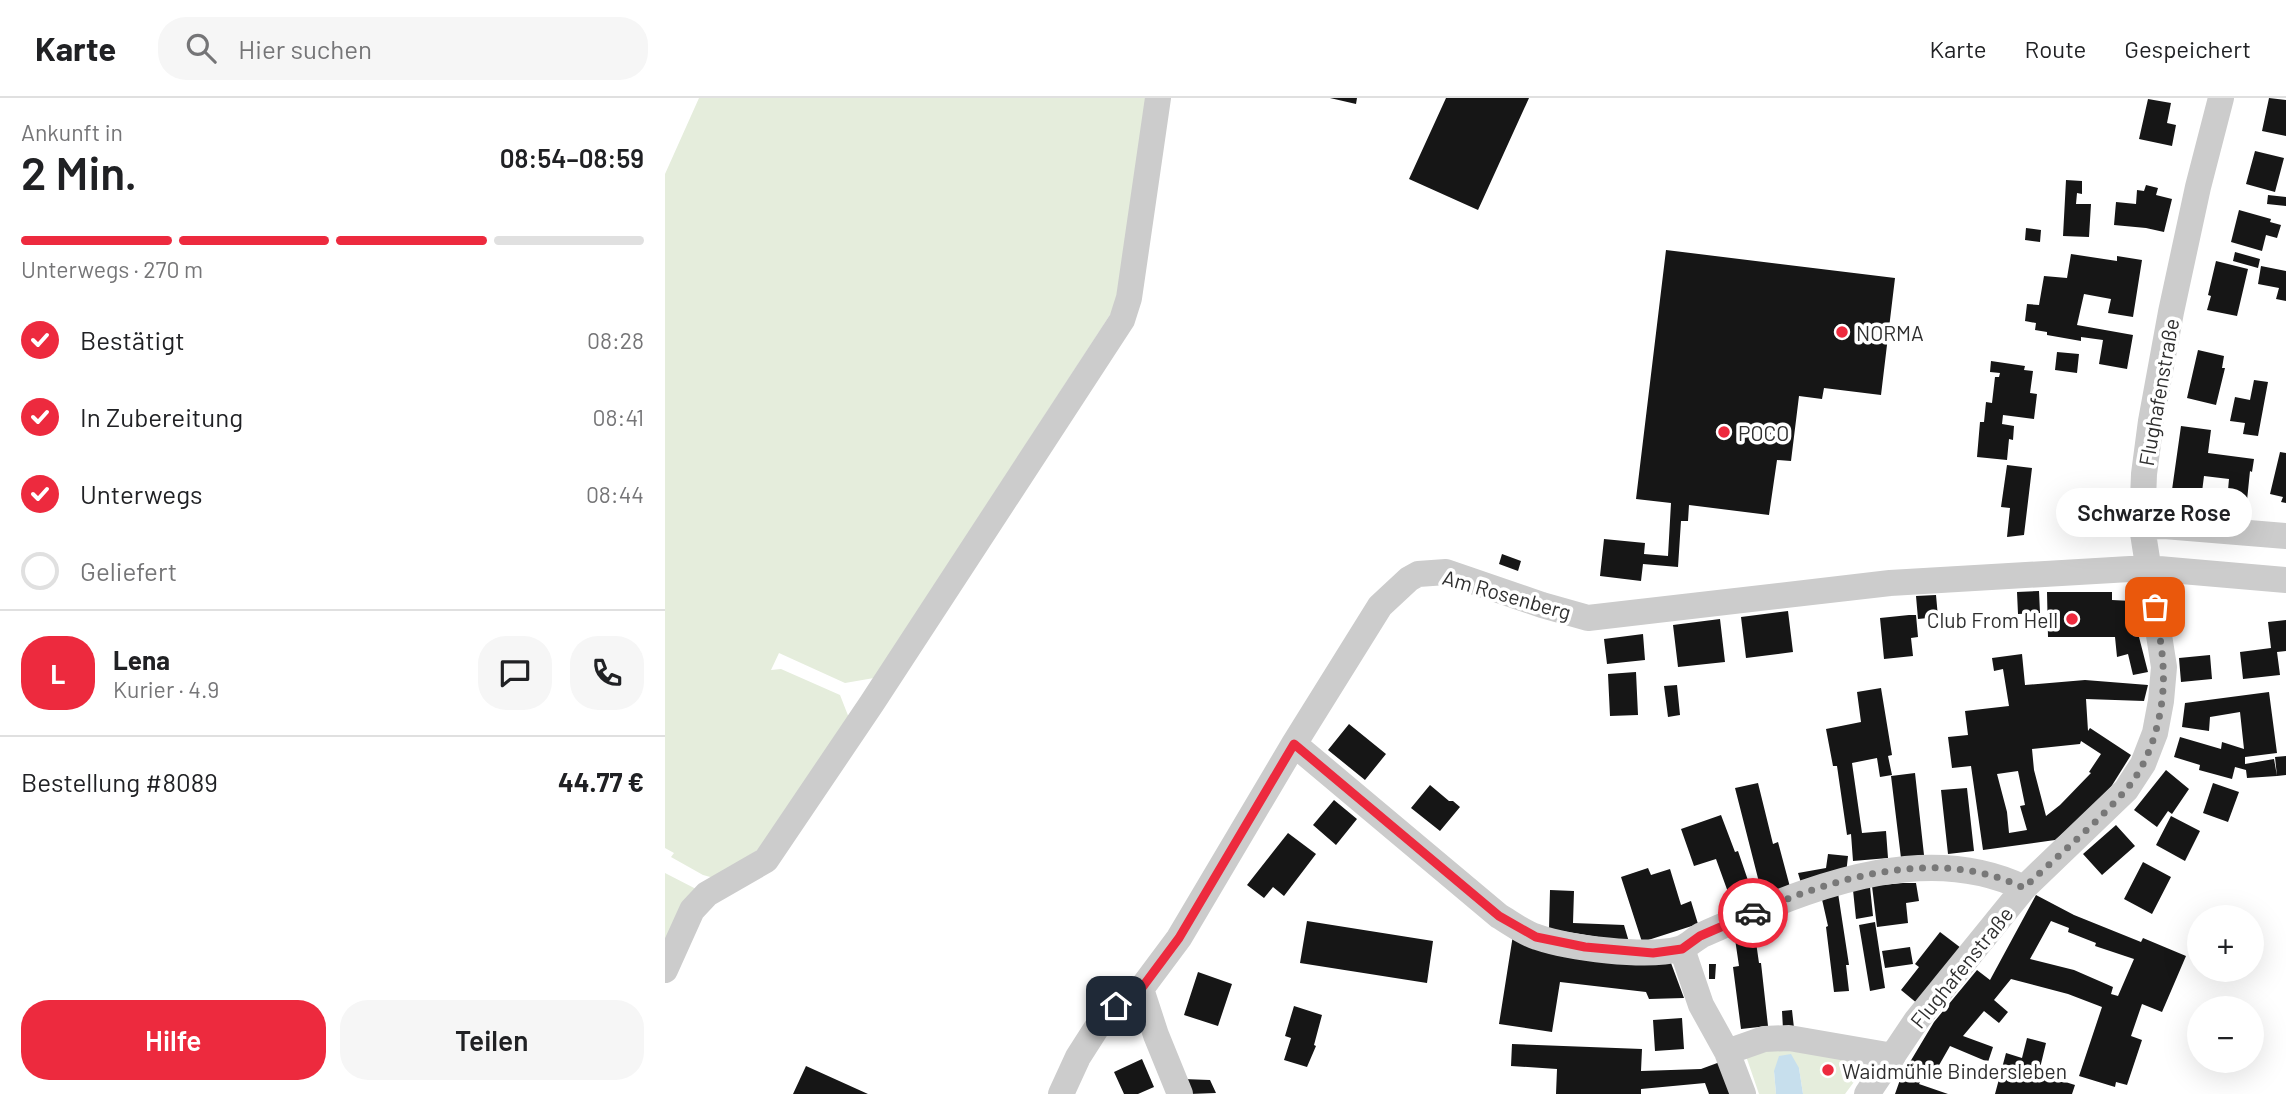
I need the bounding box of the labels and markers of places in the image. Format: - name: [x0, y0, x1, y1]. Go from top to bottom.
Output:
- place label: NORMA: [1856, 320, 1924, 345]
- marker: NORMA: [1834, 324, 1850, 340]
- place label: POCO: [1738, 420, 1789, 445]
- marker: POCO: [1716, 424, 1732, 440]
- callout: Schwarze Rose: [2057, 488, 2253, 537]
- pin: [2125, 577, 2185, 637]
- place label: Club From Hell: [1927, 607, 2058, 632]
- marker: Club From Hell: [2064, 611, 2080, 627]
- pin: [1086, 976, 1146, 1036]
- place label: Waidmühle Bindersleben: [1842, 1058, 2067, 1083]
- marker: Waidmühle Bindersleben: [1820, 1062, 1836, 1078]

